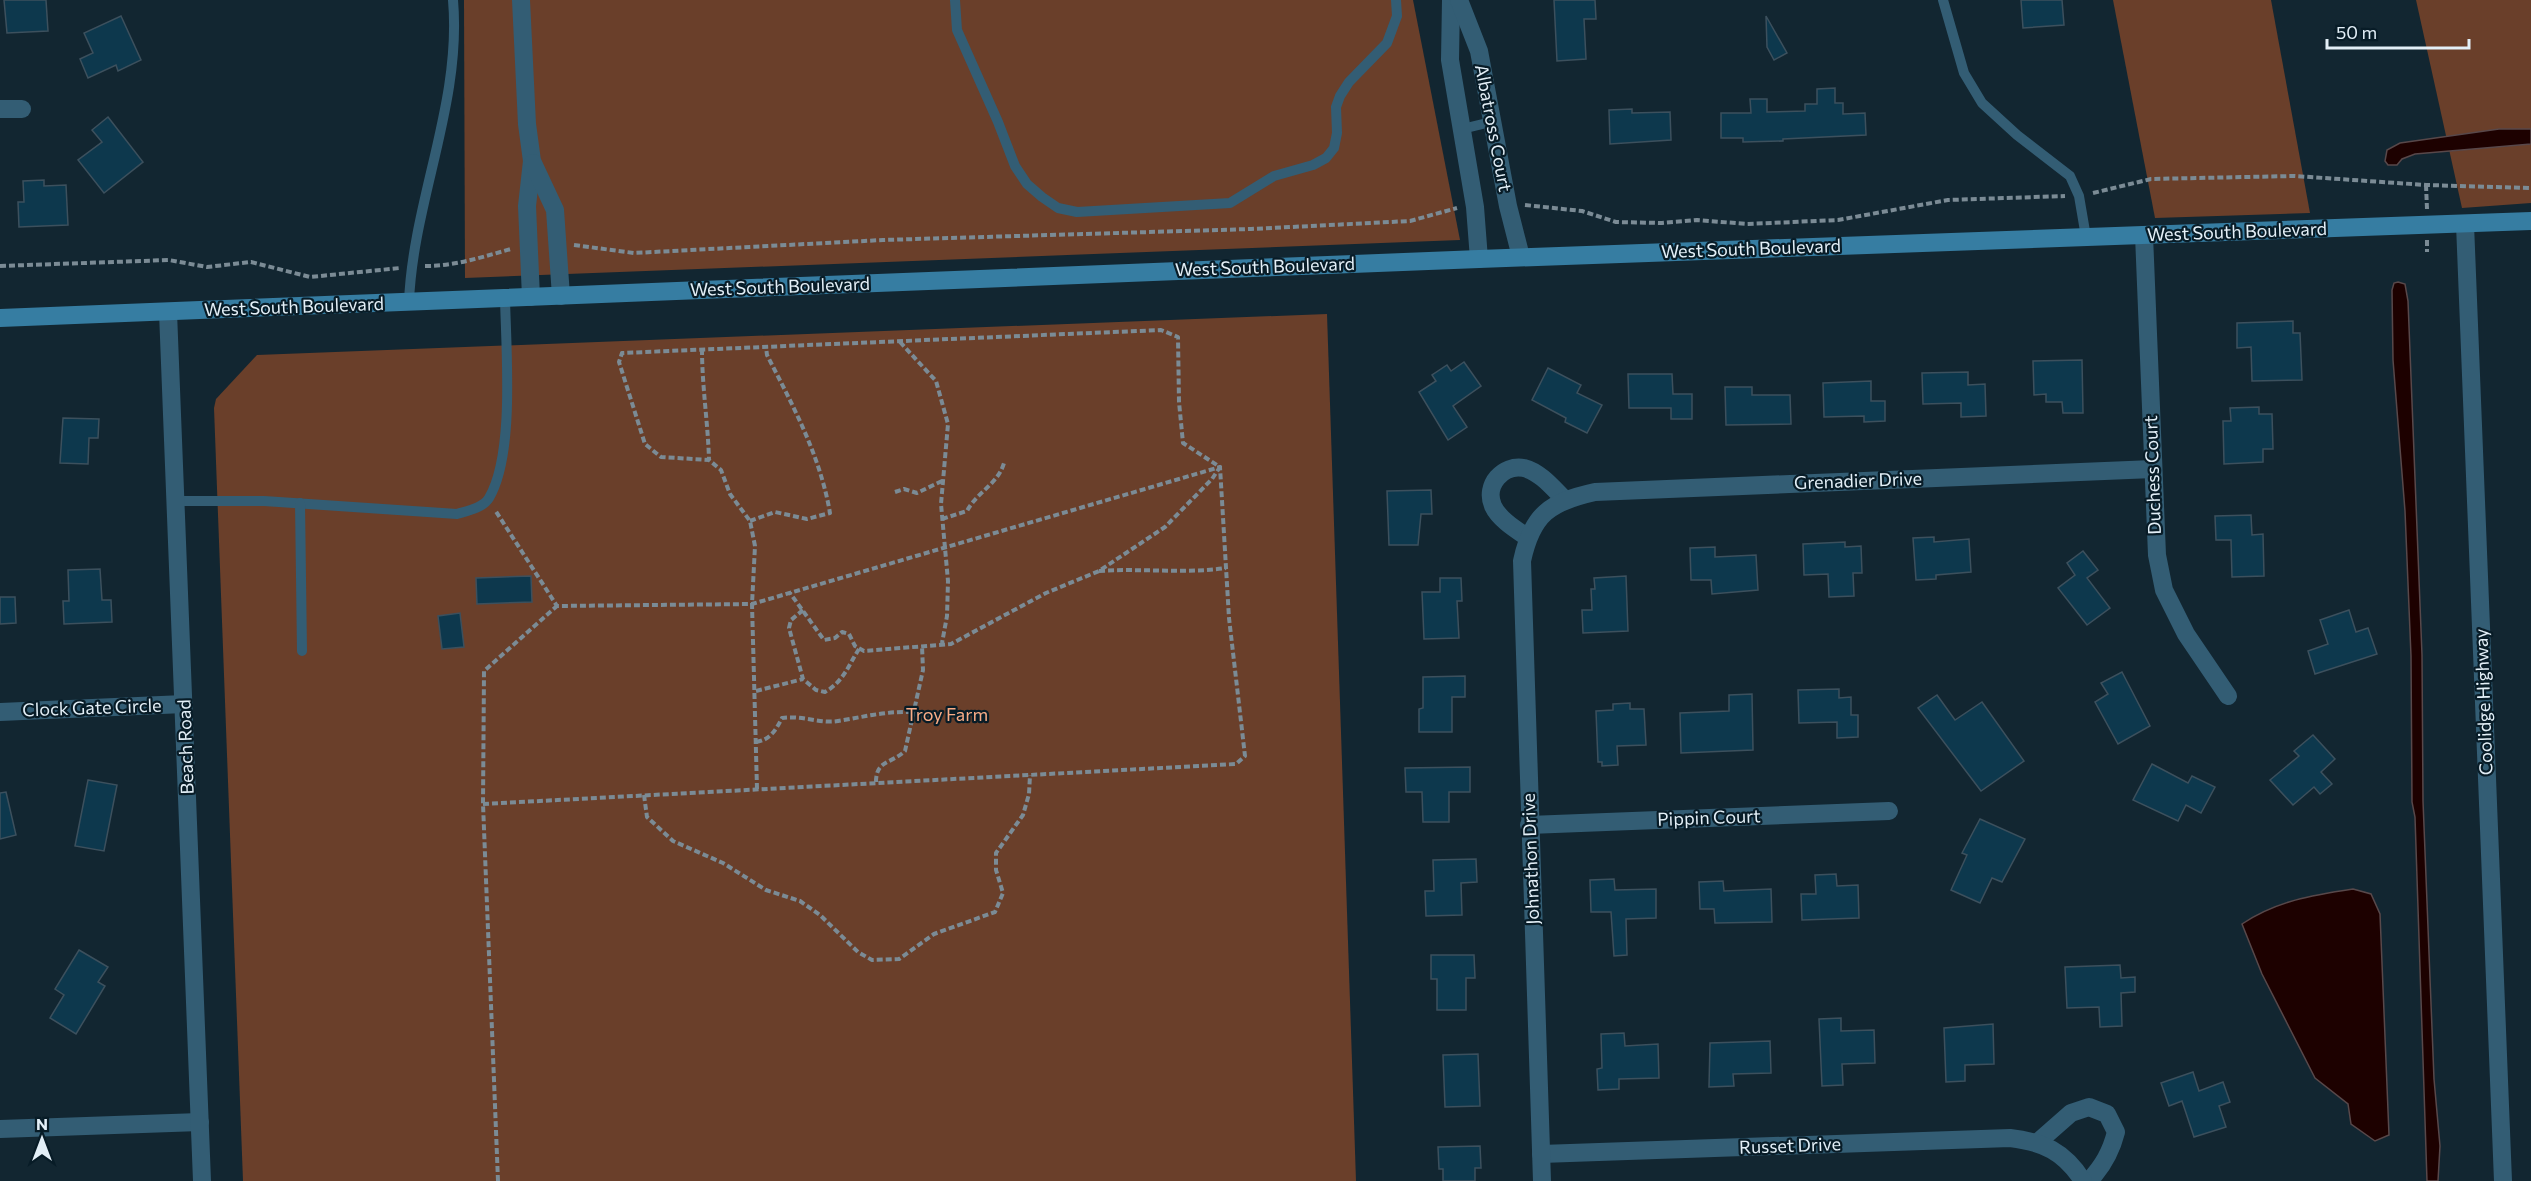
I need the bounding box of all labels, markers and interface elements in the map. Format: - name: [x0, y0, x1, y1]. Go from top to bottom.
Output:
- scale bar: [2327, 12, 2470, 50]
- text: 50 m: [2336, 21, 2377, 43]
- street label: Albatross Court: [1471, 62, 1517, 193]
- street label: West South Boulevard: [2147, 217, 2327, 245]
- street label: West South Boulevard: [1661, 234, 1841, 262]
- street label: West South Boulevard: [1175, 252, 1355, 280]
- street label: West South Boulevard: [690, 272, 870, 300]
- street label: West South Boulevard: [204, 292, 384, 320]
- street label: Duchess Court: [2139, 415, 2165, 535]
- street label: Grenadier Drive: [1794, 467, 1922, 493]
- street label: Coolidge Highway: [2469, 628, 2497, 776]
- street label: Clock Gate Circle: [22, 694, 162, 720]
- street label: Beach Road: [172, 699, 198, 795]
- park label: Troy Farm: [906, 703, 988, 725]
- street label: Johnathon Drive: [1517, 793, 1543, 925]
- street label: Pippin Court: [1657, 804, 1761, 830]
- north arrow: [12, 1109, 72, 1169]
- text: N: [36, 1114, 48, 1133]
- street label: Russet Drive: [1739, 1132, 1841, 1158]

